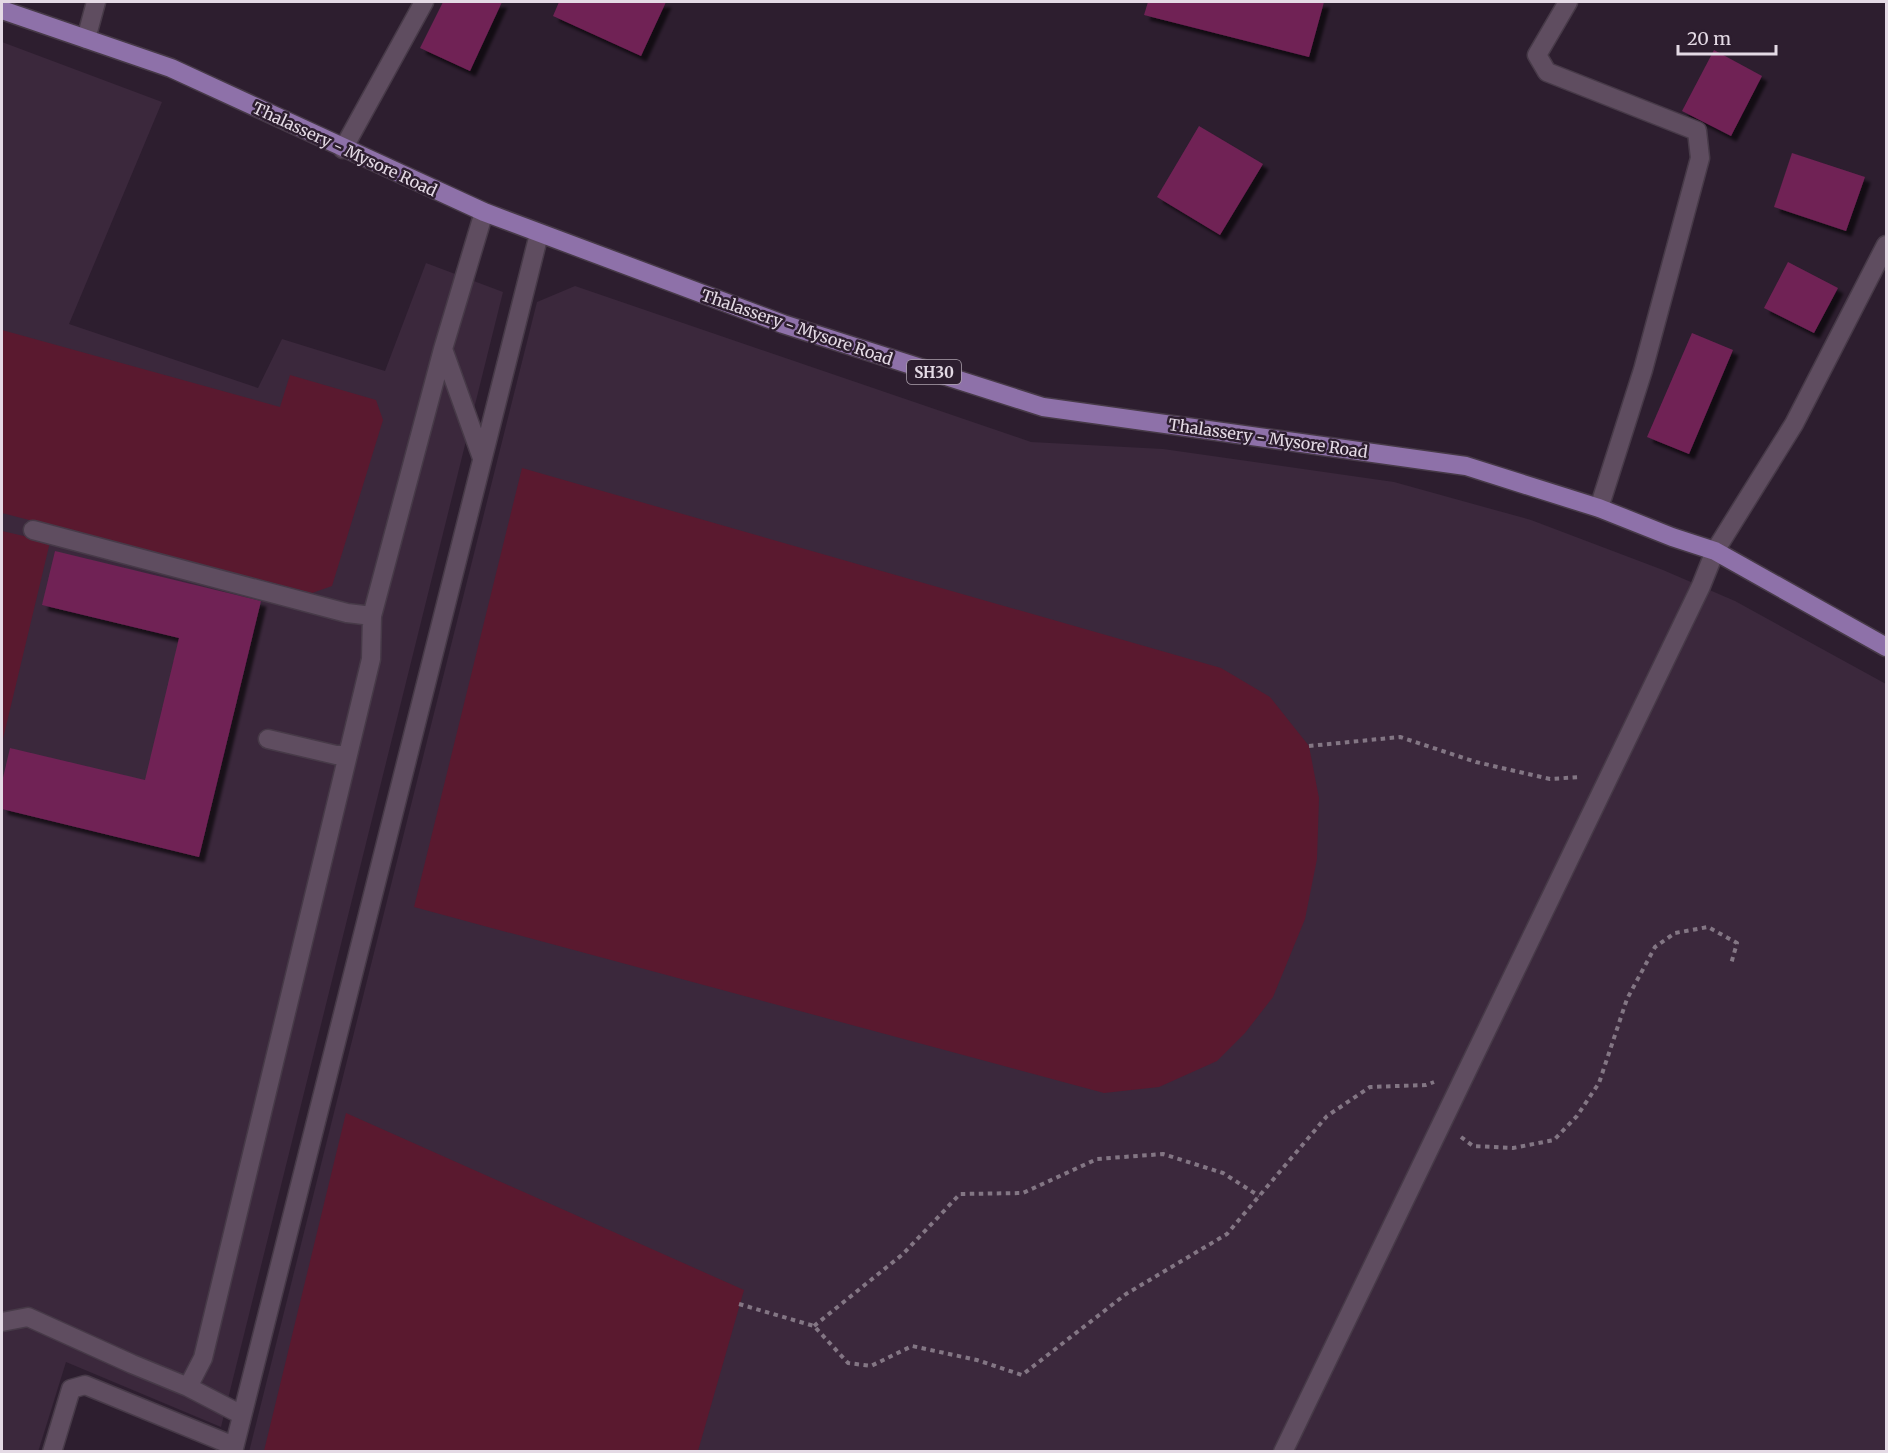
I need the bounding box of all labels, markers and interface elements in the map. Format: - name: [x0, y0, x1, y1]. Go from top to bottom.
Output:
- scale bar: [1678, 18, 1776, 56]
- text: 20 m: [1687, 27, 1731, 50]
- street label: Thalassery - Mysore Road: [250, 97, 441, 201]
- street label: Thalassery - Mysore Road: [699, 285, 896, 369]
- road number: SH30: [907, 360, 961, 384]
- street label: Thalassery - Mysore Road: [1167, 414, 1369, 462]

